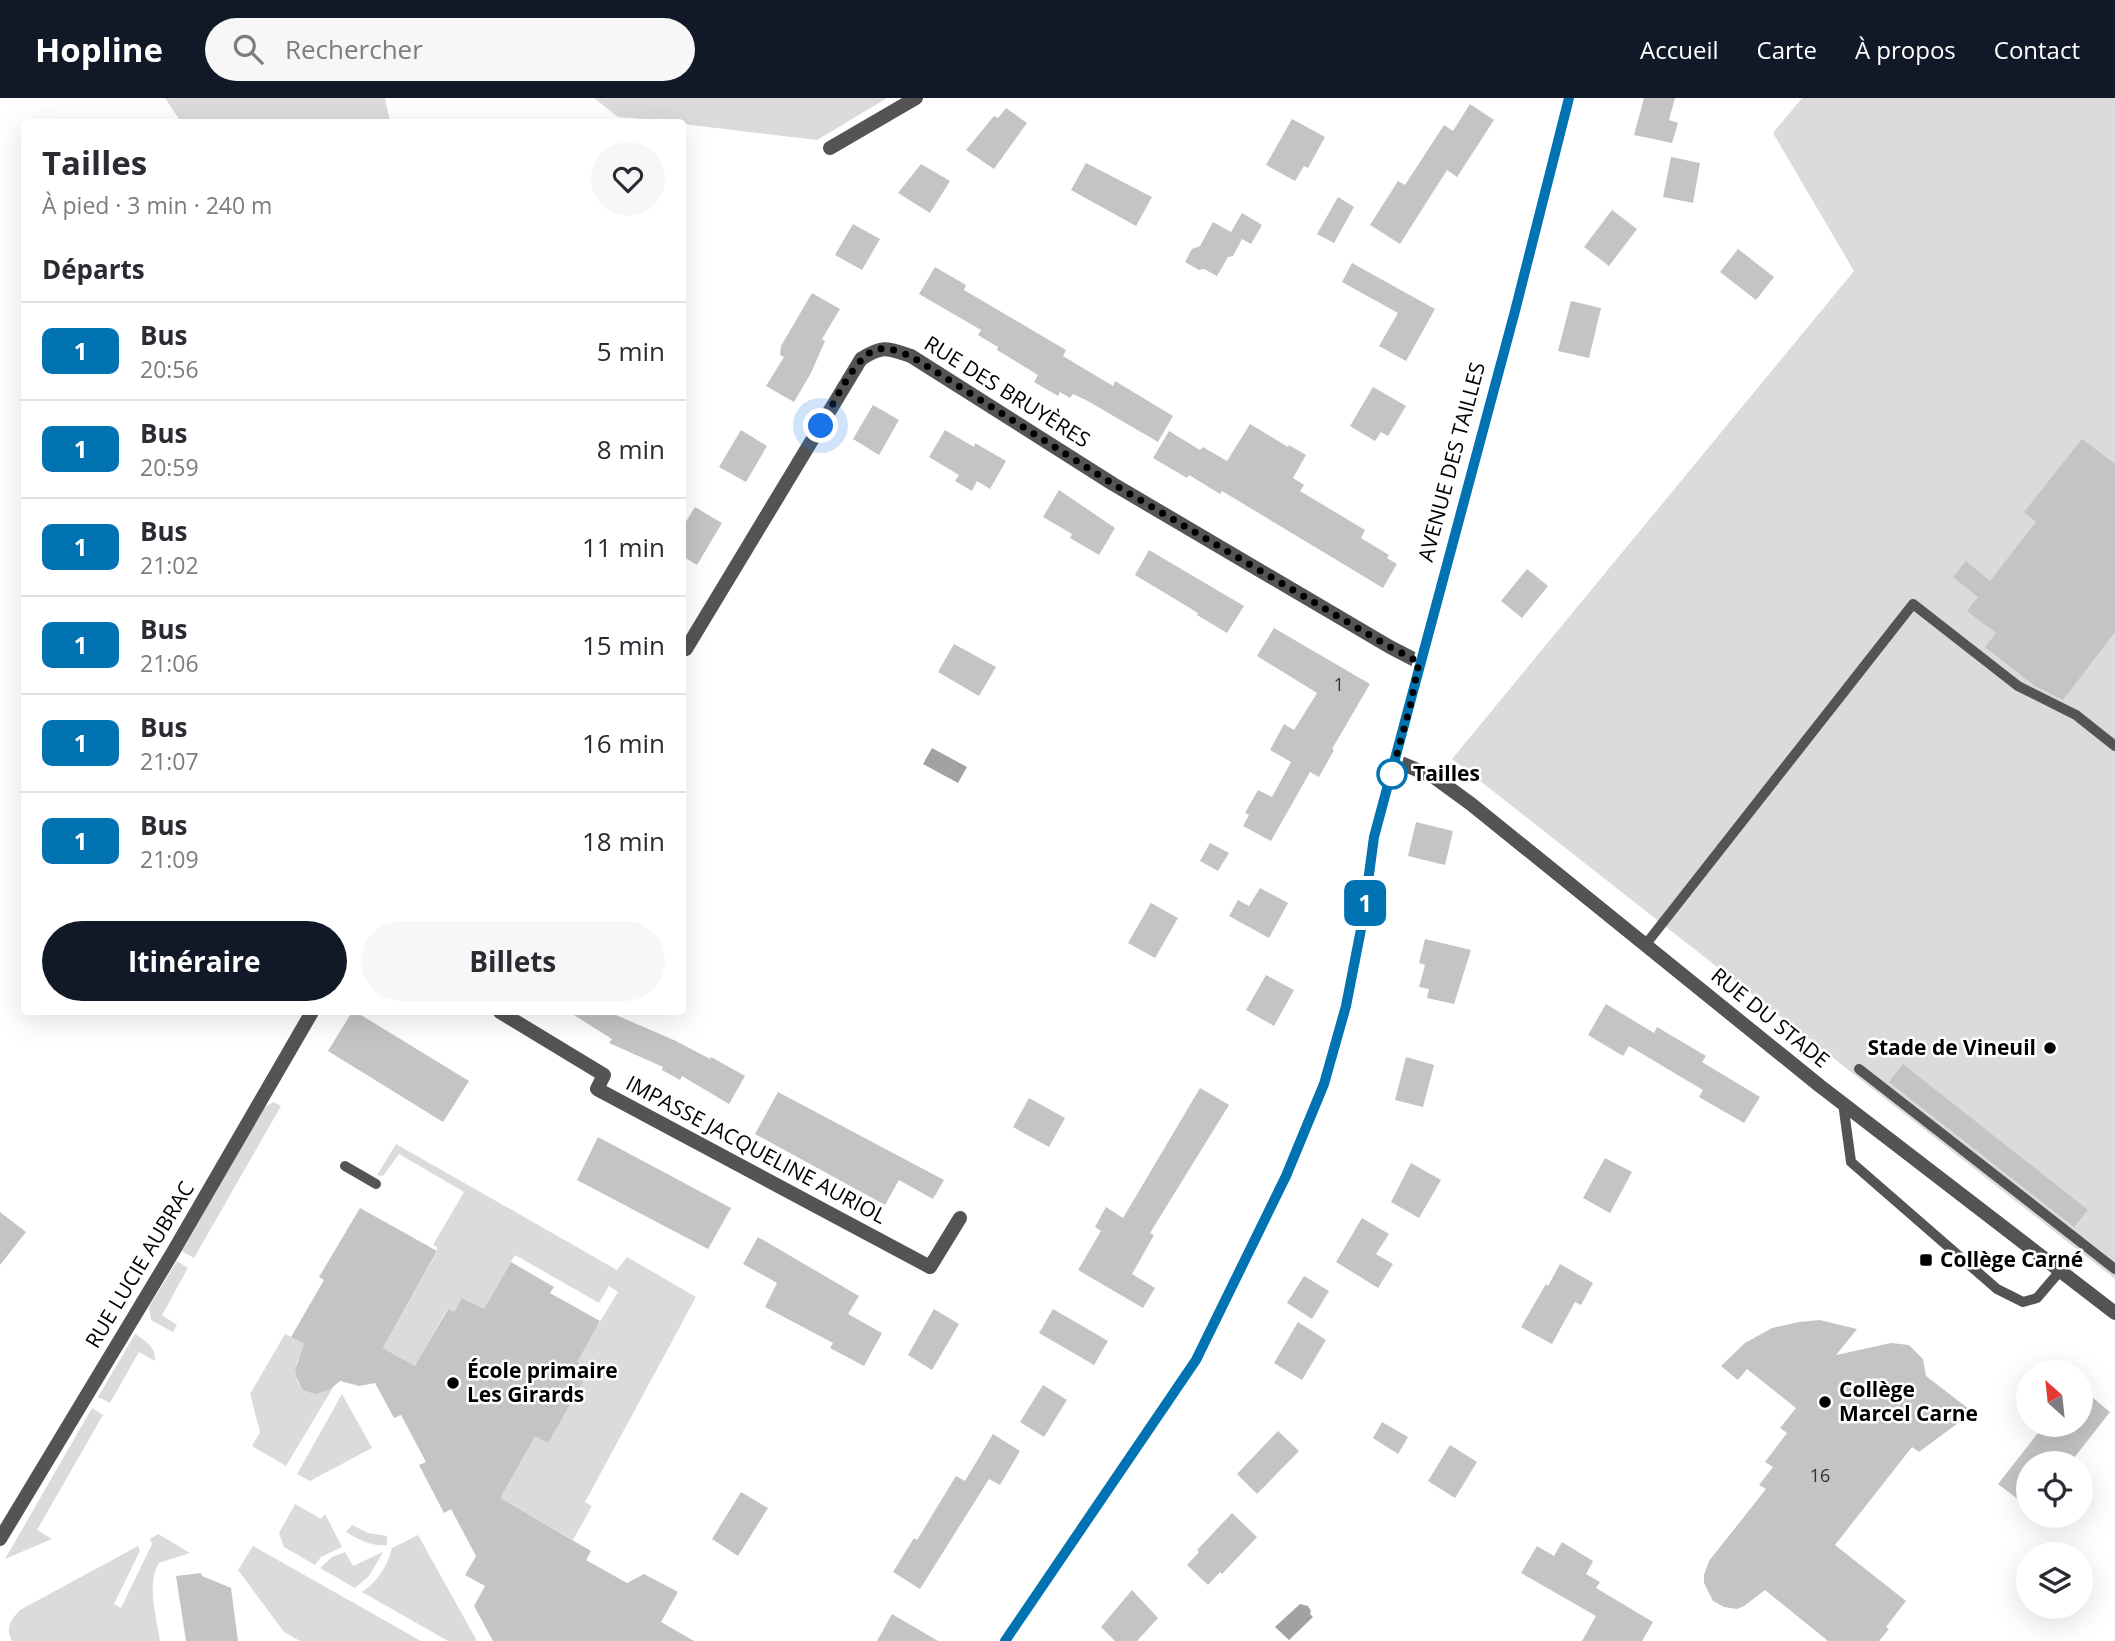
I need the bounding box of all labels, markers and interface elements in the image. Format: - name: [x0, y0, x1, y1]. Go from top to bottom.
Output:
- search box: [205, 18, 695, 81]
- text: Hopline: [35, 27, 163, 72]
- icon: search: [229, 30, 267, 68]
- text: Rechercher: [285, 31, 423, 67]
- text: Accueil: [1640, 33, 1719, 66]
- text: Carte: [1757, 33, 1817, 66]
- text: À propos: [1855, 33, 1956, 66]
- text: Contact: [1994, 33, 2080, 66]
- text: Tailles: [42, 140, 147, 185]
- button: heart: [591, 142, 665, 216]
- text: À pied · 3 min · 240 m: [42, 189, 272, 221]
- text: Départs: [42, 251, 145, 287]
- text: Bus: [140, 317, 187, 353]
- street label: RUE DES BRUYÈRES: [919, 329, 1096, 454]
- text: 5 min: [597, 333, 665, 369]
- text: 1: [74, 334, 87, 367]
- text: 20:56: [140, 353, 199, 385]
- street label: AVENUE DES TAILLES: [1411, 359, 1491, 565]
- your location: [803, 408, 838, 443]
- text: Bus: [140, 415, 187, 451]
- text: 8 min: [597, 431, 665, 467]
- text: 1: [74, 432, 87, 465]
- text: 20:59: [140, 451, 199, 483]
- text: Bus: [140, 513, 187, 549]
- text: 11 min: [582, 529, 665, 565]
- text: 1: [74, 530, 87, 563]
- text: 21:02: [140, 549, 199, 581]
- text: Bus: [140, 611, 187, 647]
- text: 15 min: [582, 627, 665, 663]
- text: 1: [74, 628, 87, 661]
- text: 21:06: [140, 647, 199, 679]
- house number: 1: [1334, 672, 1344, 696]
- text: Bus: [140, 709, 187, 745]
- text: 16 min: [582, 725, 665, 761]
- text: 1: [74, 726, 87, 759]
- text: 21:07: [140, 745, 199, 777]
- marker: Tailles: [1377, 759, 1407, 789]
- place label: Tailles: [1413, 759, 1480, 787]
- text: Bus: [140, 807, 187, 843]
- text: 18 min: [582, 823, 665, 859]
- text: 1: [74, 824, 87, 857]
- text: 21:09: [140, 843, 199, 875]
- line badge: 1: [1342, 880, 1388, 926]
- text: 1: [1358, 886, 1372, 919]
- button: Itinéraire: [42, 921, 347, 1001]
- button: Billets: [361, 921, 665, 1001]
- street label: RUE DU STADE: [1706, 961, 1836, 1074]
- place label: Stade de Vineuil: [1867, 1033, 2036, 1061]
- marker: Stade de Vineuil: [2042, 1040, 2058, 1056]
- street label: IMPASSE JACQUELINE AURIOL: [622, 1069, 891, 1230]
- street label: RUE LUCIE AUBRAC: [78, 1176, 200, 1353]
- place label: Collège Carné: [1940, 1245, 2083, 1273]
- marker: Collège Carné: [1918, 1252, 1934, 1268]
- place label: École primaire Les Girards: [467, 1356, 618, 1408]
- north arrow: [2016, 1360, 2093, 1437]
- map controls: [2016, 1360, 2093, 1619]
- marker: École primaire Les Girards: [445, 1375, 461, 1391]
- place label: Collège Marcel Carne: [1839, 1375, 1978, 1427]
- marker: Collège Marcel Carne: [1817, 1394, 1833, 1410]
- button: locate: [2016, 1451, 2093, 1528]
- house number: 16: [1810, 1463, 1830, 1487]
- button: layers: [2016, 1542, 2093, 1619]

